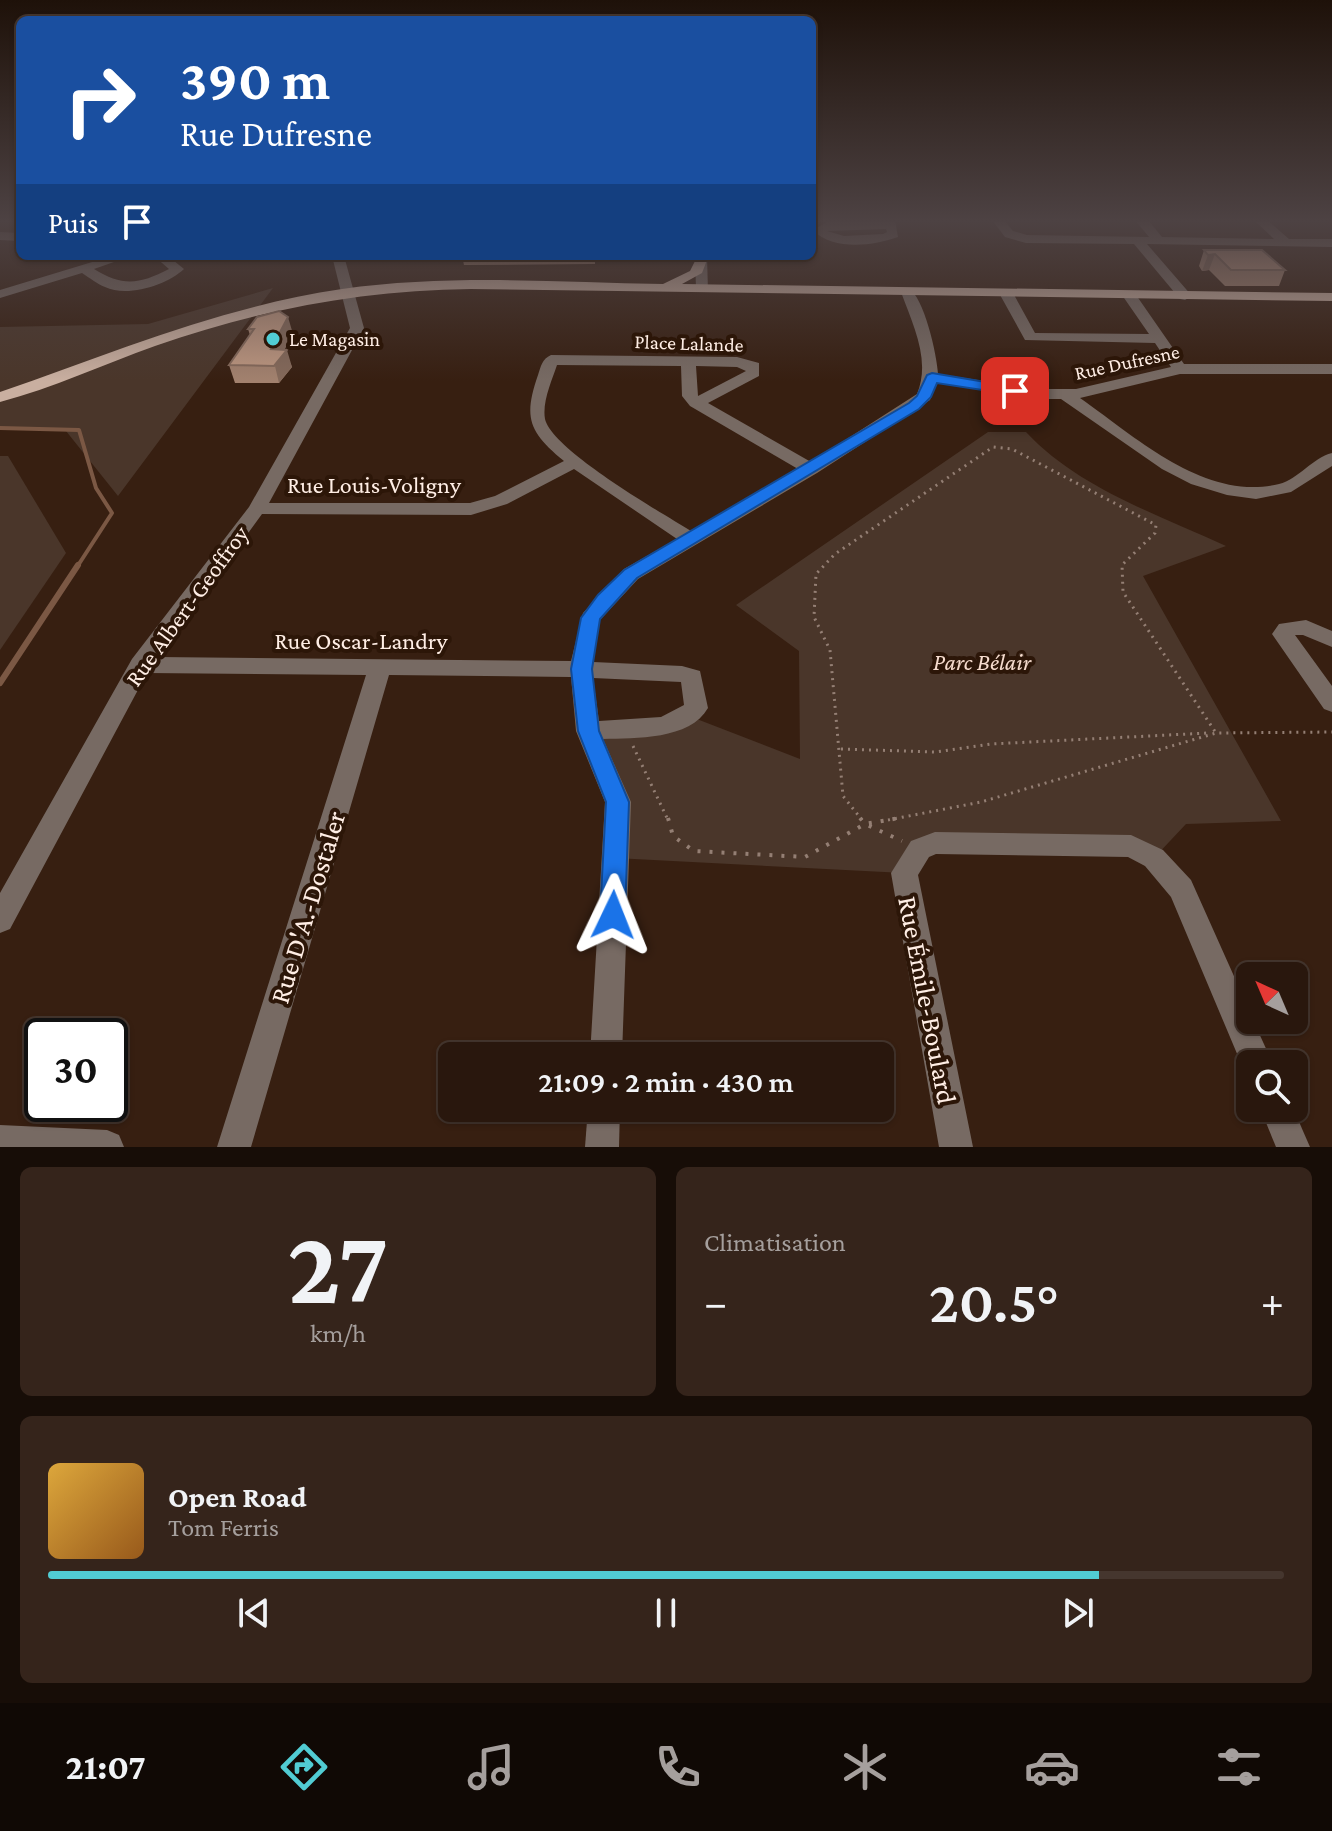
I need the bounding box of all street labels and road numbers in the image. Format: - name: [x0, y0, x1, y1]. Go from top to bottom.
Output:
- street label: Place Lalande: [634, 330, 744, 356]
- street label: Rue Dufresne: [1073, 340, 1182, 384]
- street label: Rue Louis-Voligny: [287, 471, 462, 498]
- street label: Rue Albert-Geoffroy: [119, 520, 254, 691]
- street label: Rue Oscar-Landry: [275, 627, 448, 654]
- street label: Rue D'A.-Dostaler: [263, 807, 351, 1007]
- street label: Rue Émile-Boulard: [892, 893, 963, 1107]

